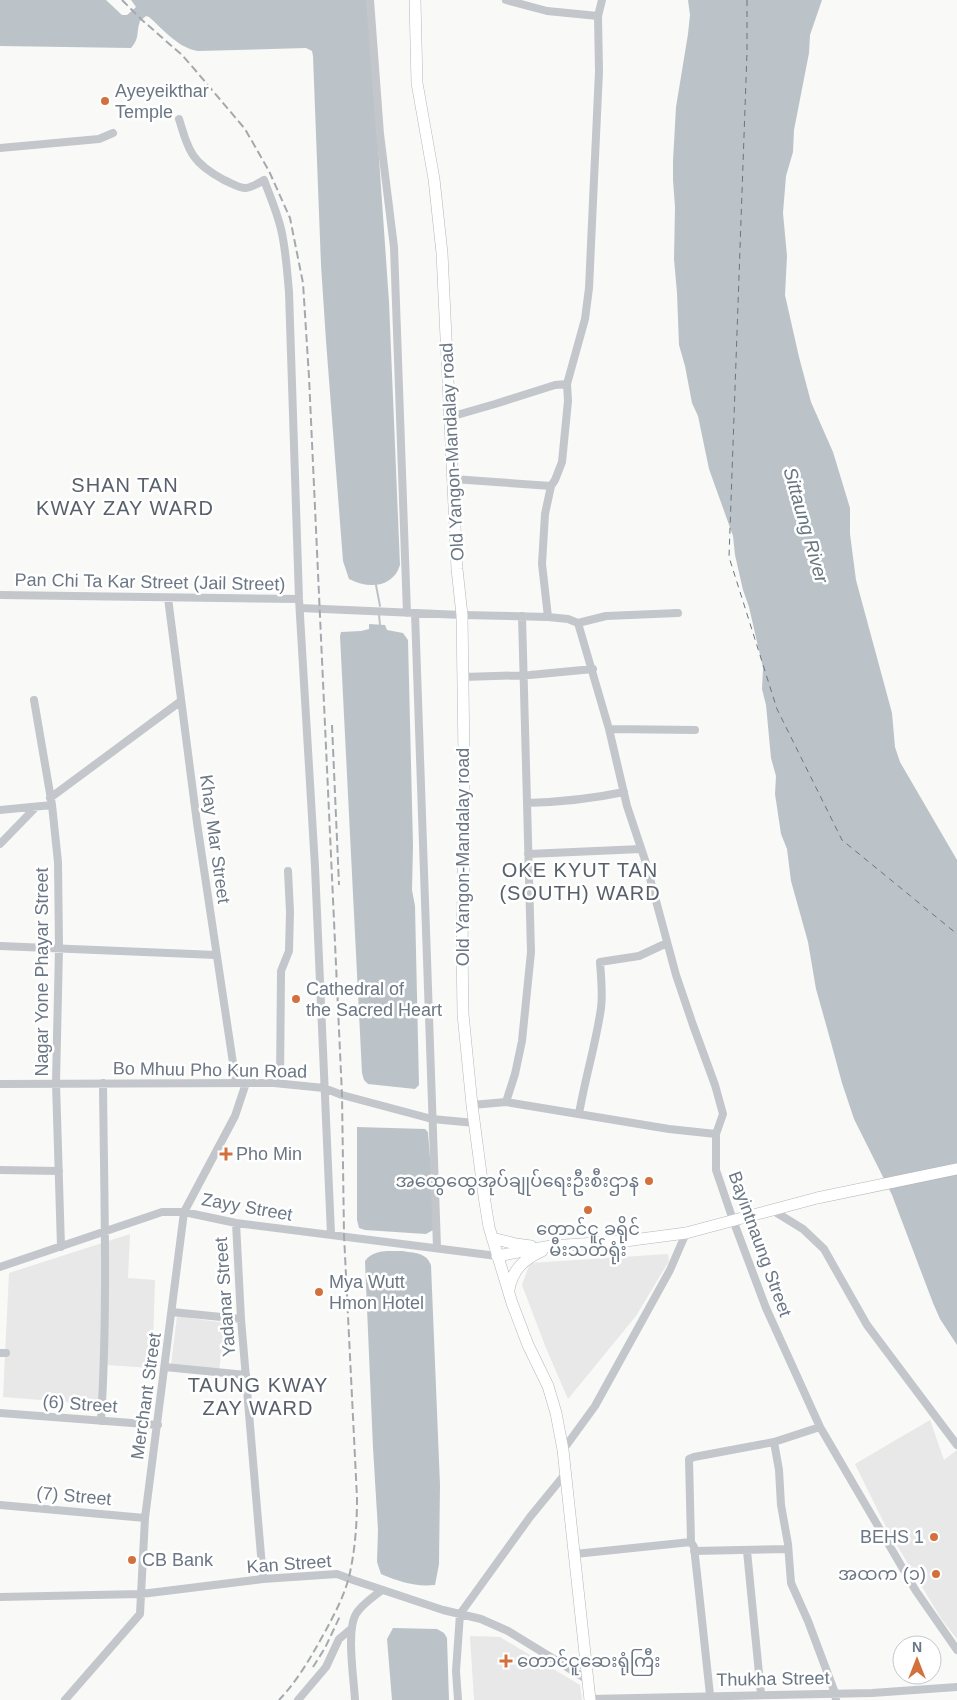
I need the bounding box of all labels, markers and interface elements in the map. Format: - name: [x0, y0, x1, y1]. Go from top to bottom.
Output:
- place label: Ayeyeikthar Temple: [115, 81, 209, 122]
- marker: Ayeyeikthar Temple: [99, 95, 111, 107]
- street label: Old Yangon-Mandalay road: [436, 342, 468, 562]
- water label: Sittaung River: [779, 465, 833, 586]
- district label: SHAN TAN KWAY ZAY WARD: [36, 474, 214, 519]
- street label: Pan Chi Ta Kar Street (Jail Street): [14, 570, 286, 594]
- street label: Old Yangon-Mandalay road: [453, 748, 473, 966]
- street label: Khay Mar Street: [196, 773, 234, 905]
- district label: OKE KYUT TAN (SOUTH) WARD: [499, 859, 661, 904]
- street label: Nagar Yone Phayar Street: [32, 867, 52, 1077]
- place label: Cathedral of the Sacred Heart: [306, 979, 442, 1020]
- marker: Cathedral of the Sacred Heart: [290, 993, 302, 1005]
- street label: Bo Mhuu Pho Kun Road: [113, 1058, 307, 1082]
- place label: Pho Min: [236, 1144, 302, 1164]
- marker: Pho Min: [220, 1148, 232, 1160]
- place label: အထွေထွေအုပ်ချုပ်ရေးဦးစီးဌာန: [395, 1167, 639, 1196]
- street label: Bayintnaung Street: [724, 1169, 796, 1319]
- marker: အထွေထွေအုပ်ချုပ်ရေးဦးစီးဌာန: [643, 1175, 655, 1187]
- street label: Zayy Street: [200, 1189, 294, 1225]
- marker: တောင်ငူ ခရိုင် မီးသတ်ရုံး: [582, 1204, 594, 1216]
- place label: တောင်ငူ ခရိုင် မီးသတ်ရုံး: [536, 1215, 640, 1265]
- street label: Yadanar Street: [211, 1237, 239, 1357]
- place label: Mya Wutt Hmon Hotel: [329, 1272, 424, 1313]
- marker: Mya Wutt Hmon Hotel: [313, 1286, 325, 1298]
- street label: Merchant Street: [127, 1331, 165, 1461]
- district label: TAUNG KWAY ZAY WARD: [188, 1374, 328, 1419]
- street label: (6) Street: [42, 1391, 118, 1417]
- street label: (7) Street: [36, 1483, 112, 1509]
- place label: BEHS 1: [860, 1527, 924, 1547]
- marker: BEHS 1: [928, 1531, 940, 1543]
- place label: CB Bank: [142, 1550, 214, 1570]
- street label: Kan Street: [246, 1551, 332, 1577]
- marker: CB Bank: [126, 1554, 138, 1566]
- place label: အထက (၁): [838, 1564, 926, 1584]
- marker: အထက (၁): [930, 1568, 942, 1580]
- north arrow: [892, 1635, 942, 1685]
- text: N: [912, 1639, 922, 1655]
- place label: တောင်ငူဆေးရုံကြီး: [517, 1647, 660, 1676]
- marker: တောင်ငူဆေးရုံကြီး: [499, 1654, 513, 1668]
- street label: Thukha Street: [716, 1668, 830, 1690]

